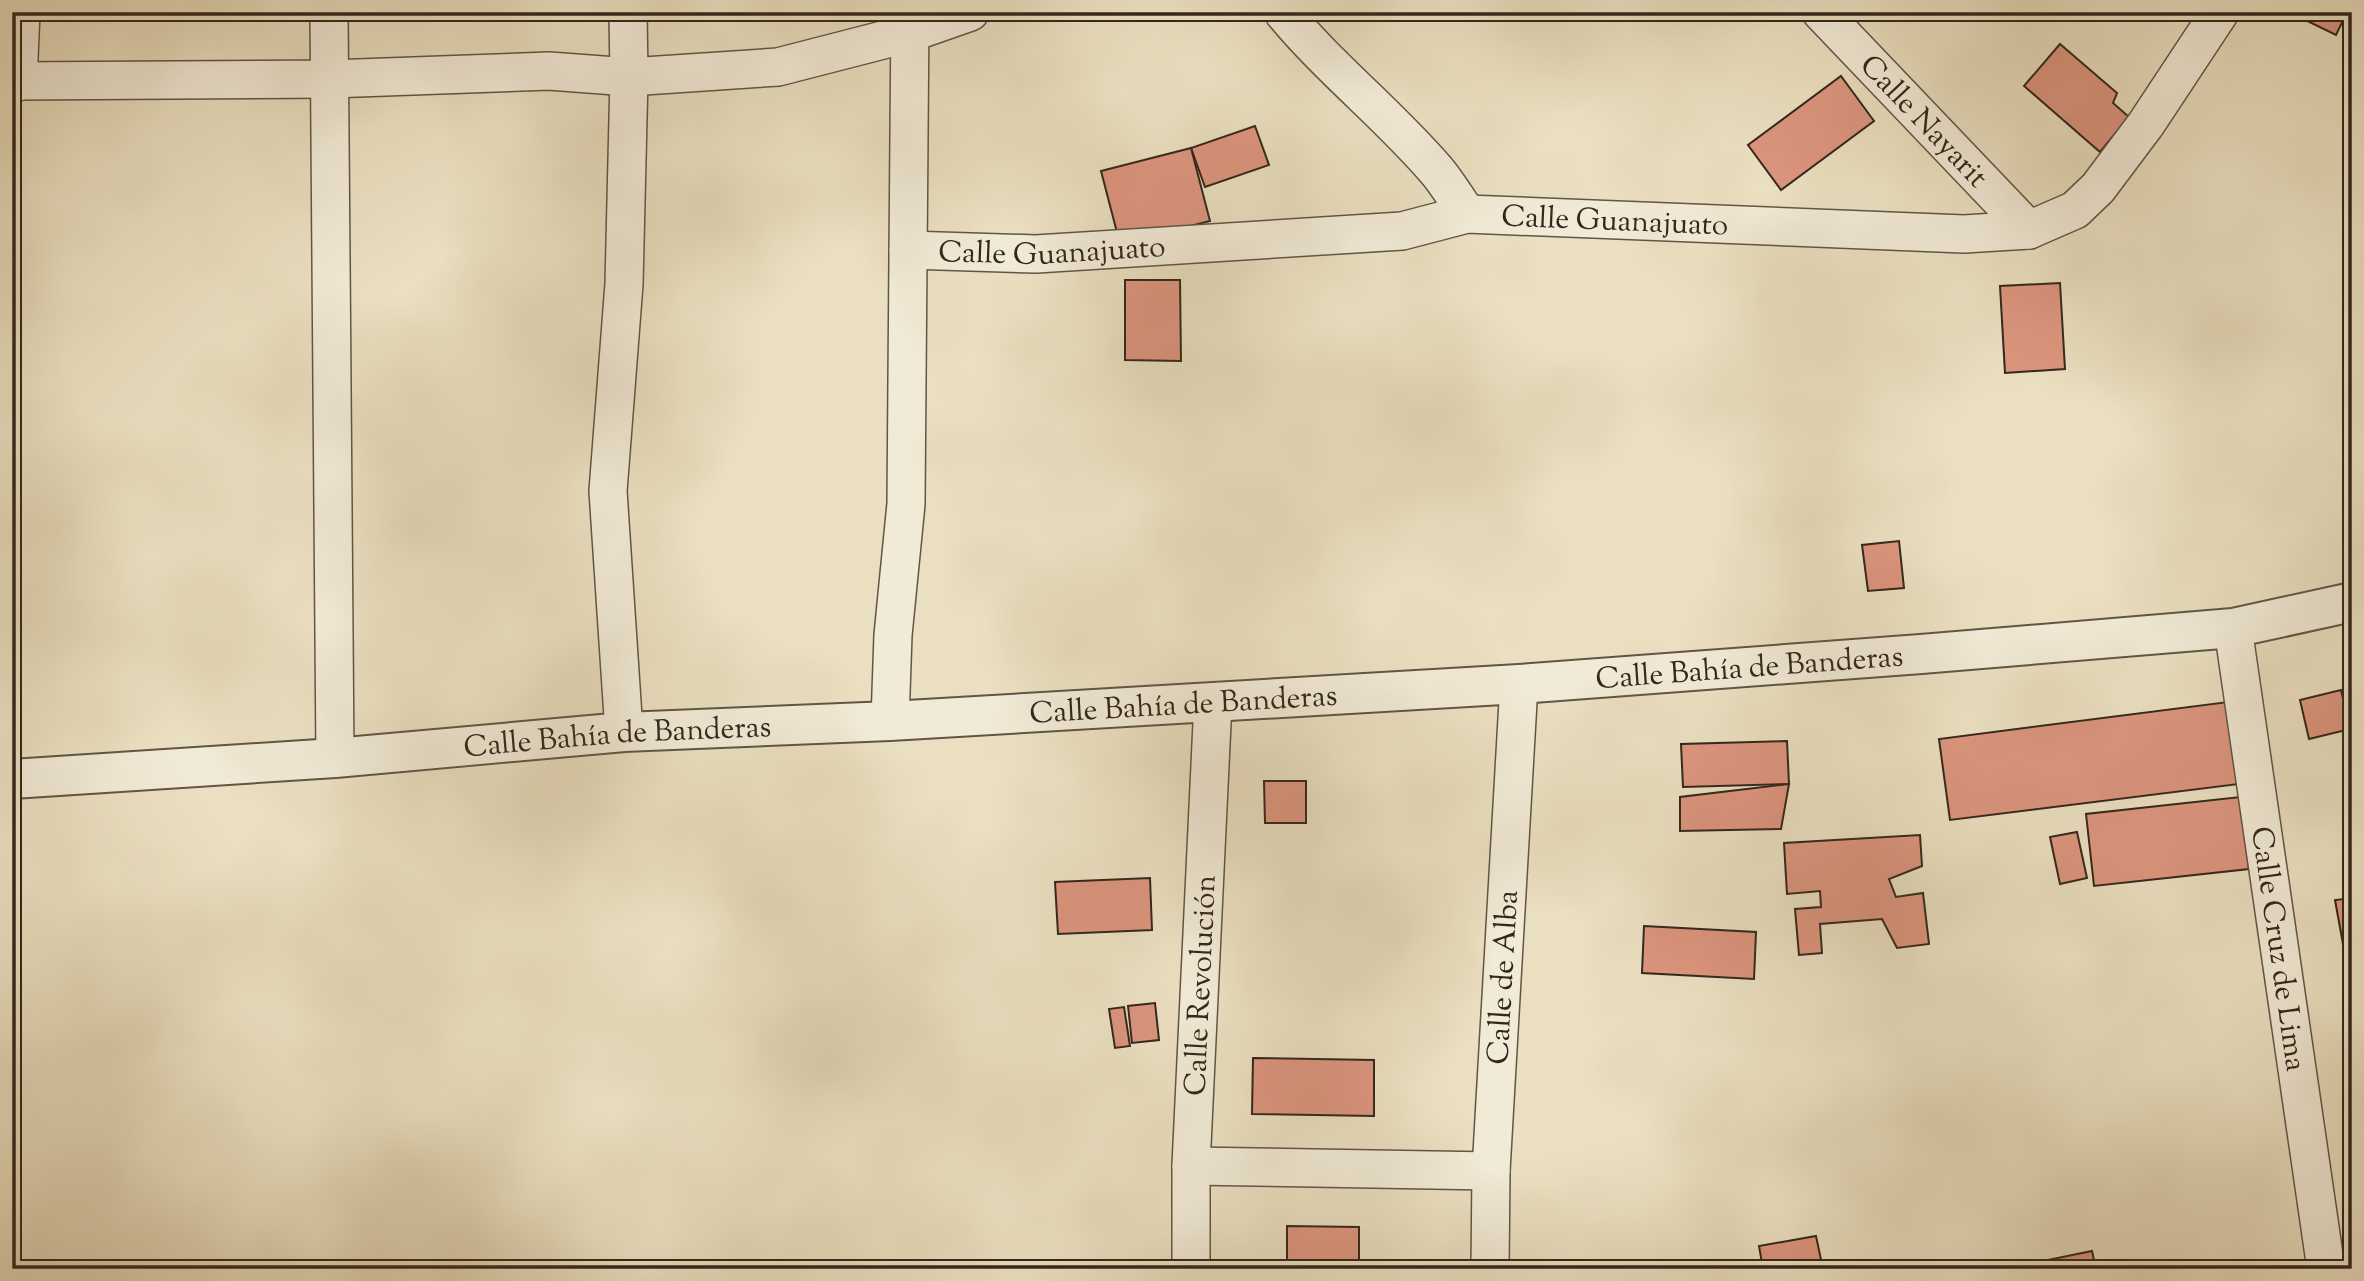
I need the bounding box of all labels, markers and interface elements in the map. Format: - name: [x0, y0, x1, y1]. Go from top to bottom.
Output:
- street label: Calle Nayarit: [1849, 46, 1997, 199]
- street label: Calle Guanajuato: [1500, 196, 1729, 249]
- street label: Calle Guanajuato: [938, 227, 1167, 278]
- street label: Calle Bahía de Banderas: [1594, 636, 1905, 702]
- street label: Calle Bahía de Banderas: [1028, 676, 1339, 737]
- street label: Calle Bahía de Banderas: [462, 707, 772, 770]
- street label: Calle Cruz de Lima: [2238, 824, 2316, 1074]
- street label: Calle Revolución: [1175, 874, 1229, 1097]
- street label: Calle de Alba: [1478, 889, 1531, 1066]

